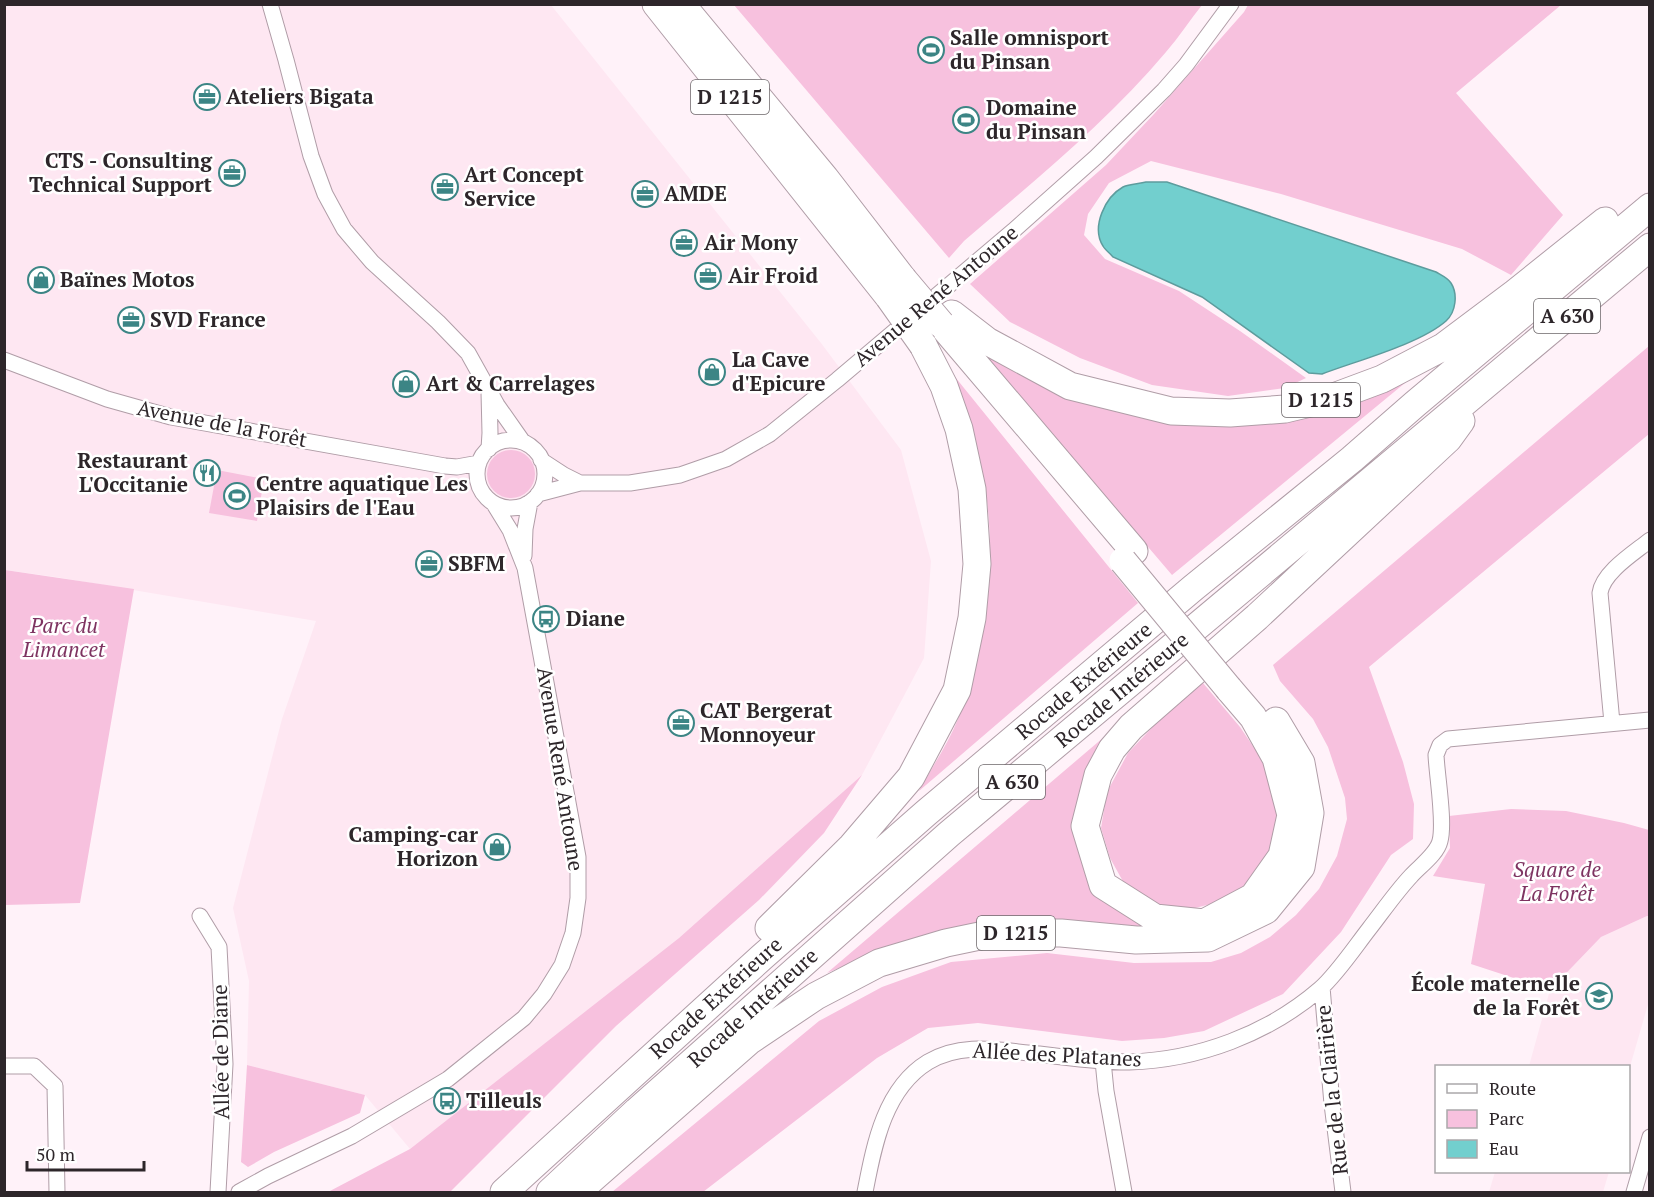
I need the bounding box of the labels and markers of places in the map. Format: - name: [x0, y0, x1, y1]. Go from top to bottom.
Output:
- place label: Salle omnisport du Pinsan: [950, 23, 1109, 75]
- sports icon: Salle omnisport du Pinsan: [916, 35, 946, 65]
- office icon: Ateliers Bigata: [192, 82, 222, 112]
- place label: Ateliers Bigata: [226, 82, 374, 110]
- place label: Domaine du Pinsan: [986, 93, 1086, 145]
- sports icon: Domaine du Pinsan: [951, 105, 981, 135]
- place label: CTS - Consulting Technical Support: [29, 146, 213, 198]
- office icon: CTS - Consulting Technical Support: [217, 158, 247, 188]
- place label: Art Concept Service: [464, 160, 584, 212]
- office icon: Art Concept Service: [430, 172, 460, 202]
- office icon: AMDE: [630, 179, 660, 209]
- place label: AMDE: [664, 179, 727, 207]
- office icon: Air Mony: [669, 228, 699, 258]
- place label: Air Mony: [704, 228, 799, 256]
- office icon: Air Froid: [693, 261, 723, 291]
- place label: Air Froid: [728, 261, 819, 289]
- shop icon: Baïnes Motos: [26, 265, 56, 295]
- place label: Baïnes Motos: [60, 265, 194, 293]
- office icon: SVD France: [116, 305, 146, 335]
- place label: SVD France: [150, 305, 266, 333]
- place label: La Cave d'Epicure: [732, 345, 826, 397]
- shop icon: La Cave d'Epicure: [697, 357, 727, 387]
- shop icon: Art & Carrelages: [391, 369, 421, 399]
- place label: Art & Carrelages: [426, 369, 595, 397]
- place label: Restaurant L'Occitanie: [77, 446, 189, 498]
- restaurant icon: Restaurant L'Occitanie: [192, 458, 222, 488]
- place label: Centre aquatique Les Plaisirs de l'Eau: [256, 469, 468, 521]
- sports icon: Centre aquatique Les Plaisirs de l'Eau: [222, 481, 252, 511]
- office icon: SBFM: [414, 549, 444, 579]
- place label: SBFM: [448, 549, 505, 577]
- bus stop icon: Diane: [531, 604, 561, 634]
- place label: Diane: [566, 604, 625, 632]
- place label: CAT Bergerat Monnoyeur: [700, 696, 833, 748]
- office icon: CAT Bergerat Monnoyeur: [666, 708, 696, 738]
- place label: Camping-car Horizon: [348, 820, 478, 872]
- shop icon: Camping-car Horizon: [482, 832, 512, 862]
- place label: École maternelle de la Forêt: [1411, 969, 1581, 1021]
- school or university icon: École maternelle de la Forêt: [1584, 981, 1614, 1011]
- bus stop icon: Tilleuls: [432, 1086, 462, 1116]
- place label: Tilleuls: [466, 1086, 542, 1114]

